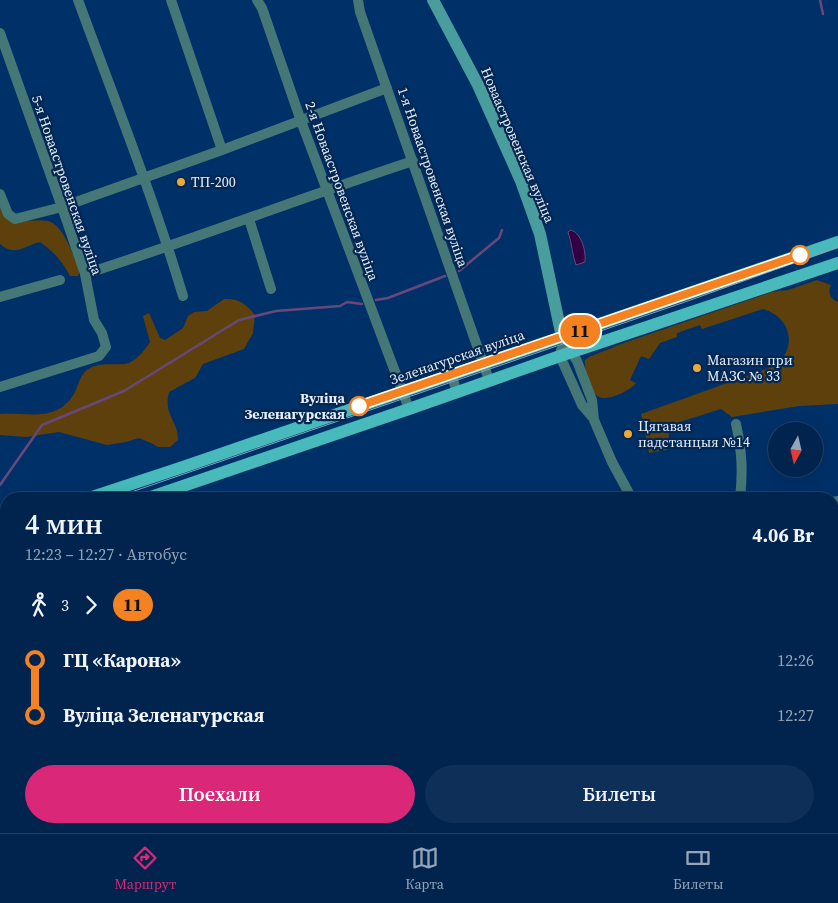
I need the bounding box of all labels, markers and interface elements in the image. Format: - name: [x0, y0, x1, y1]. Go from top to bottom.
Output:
- street label: Новаастровенская вуліца: [476, 64, 560, 227]
- street label: 1-я Новаастровенская вуліца: [393, 84, 474, 271]
- street label: 5-я Новаастровенская вуліца: [27, 92, 108, 279]
- street label: 2-я Новаастровенская вуліца: [300, 99, 384, 284]
- place label: ТП-200: [191, 172, 236, 192]
- marker: ТП-200: [175, 176, 187, 188]
- unlabelled marker: [790, 245, 810, 265]
- line badge: 11: [558, 315, 602, 347]
- text: 11: [570, 318, 590, 343]
- street label: Зеленагурская вуліца: [387, 324, 528, 389]
- place label: Магазин при МАЗС № 33: [707, 350, 793, 386]
- marker: Магазин при МАЗС № 33: [691, 362, 703, 374]
- place label: Вуліца Зеленагурская: [244, 388, 346, 424]
- marker: Вуліца Зеленагурская: [349, 396, 369, 416]
- place label: Цягавая падстанцыя №14: [638, 416, 750, 452]
- north arrow: [768, 422, 822, 478]
- map controls: [768, 422, 823, 477]
- marker: Цягавая падстанцыя №14: [622, 428, 634, 440]
- text: 4 мин: [25, 505, 103, 543]
- text: 4.06 Br: [752, 522, 814, 548]
- text: 12:23 – 12:27 · Автобус: [25, 543, 187, 565]
- icon: walk: [25, 591, 53, 619]
- icon: forward: [77, 591, 105, 619]
- text: 11: [123, 592, 143, 617]
- text: 3: [61, 594, 69, 616]
- text: ГЦ «Карона»: [63, 647, 181, 673]
- text: 12:26: [777, 649, 814, 671]
- text: Вуліца Зеленагурская: [63, 702, 264, 728]
- text: 12:27: [777, 704, 814, 726]
- button: Поехали: [25, 765, 415, 823]
- button: Билеты: [425, 765, 814, 823]
- tab: Маршрут: [115, 844, 176, 894]
- tab: Карта: [405, 844, 444, 894]
- tab: Билеты: [673, 844, 723, 894]

